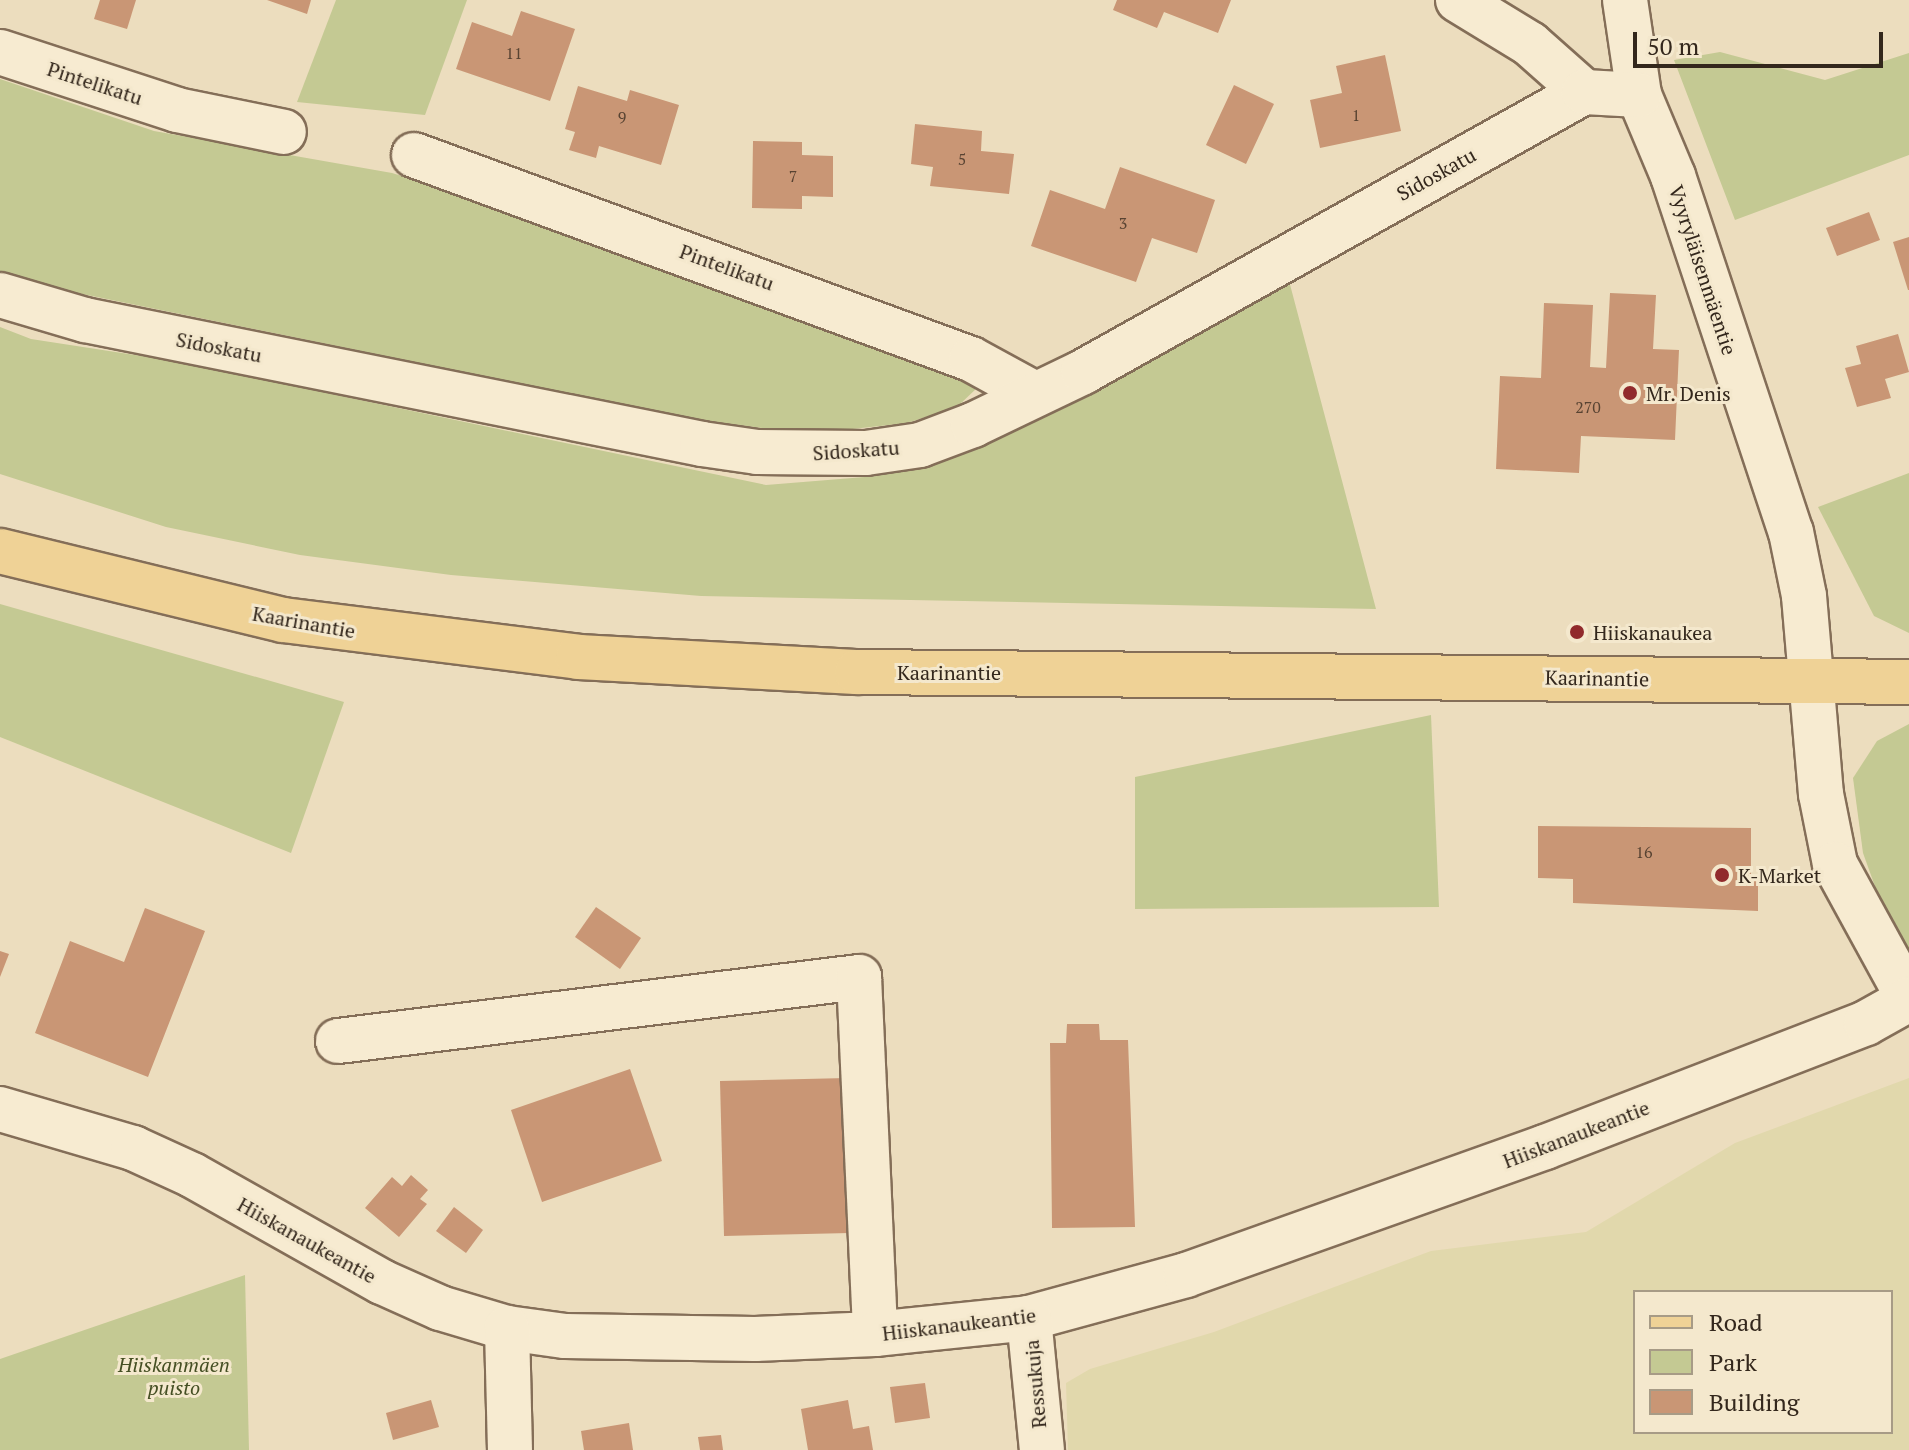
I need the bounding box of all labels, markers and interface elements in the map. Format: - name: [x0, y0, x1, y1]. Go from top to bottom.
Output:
- scale bar: [1637, 16, 1887, 66]
- text: 50 m: [1647, 30, 1699, 62]
- house number: 11: [505, 43, 523, 63]
- street label: Pintelikatu: [44, 56, 146, 110]
- house number: 1: [1352, 105, 1360, 125]
- house number: 9: [618, 107, 626, 127]
- street label: Sidoskatu: [1392, 142, 1480, 206]
- house number: 5: [958, 149, 966, 169]
- house number: 7: [789, 166, 797, 186]
- street label: Vyyryläisenmäentie: [1664, 182, 1742, 358]
- house number: 3: [1119, 213, 1127, 233]
- street label: Pintelikatu: [677, 239, 777, 295]
- street label: Sidoskatu: [174, 327, 264, 367]
- place label: Mr. Denis: [1646, 381, 1731, 405]
- marker: Mr. Denis: [1621, 384, 1639, 402]
- house number: 270: [1575, 397, 1601, 417]
- street label: Sidoskatu: [812, 435, 900, 465]
- street label: Kaarinantie: [251, 601, 357, 643]
- place label: Hiiskanaukea: [1593, 620, 1712, 644]
- marker: Hiiskanaukea: [1568, 623, 1586, 641]
- street label: Kaarinantie: [897, 660, 1001, 684]
- street label: Kaarinantie: [1545, 665, 1649, 691]
- house number: 16: [1635, 842, 1653, 862]
- place label: K-Market: [1738, 863, 1821, 887]
- marker: K-Market: [1713, 866, 1731, 884]
- street label: Hiiskanaukeantie: [1499, 1095, 1653, 1173]
- street label: Hiiskanaukeantie: [234, 1192, 380, 1288]
- legend: [1633, 1290, 1893, 1434]
- street label: Hiiskanaukeantie: [881, 1303, 1037, 1345]
- text: Road: [1709, 1306, 1763, 1338]
- street label: Ressukuja: [1019, 1339, 1051, 1429]
- text: Park: [1709, 1346, 1757, 1378]
- park label: Hiiskanmäen puisto: [118, 1353, 230, 1400]
- text: Building: [1709, 1386, 1799, 1418]

